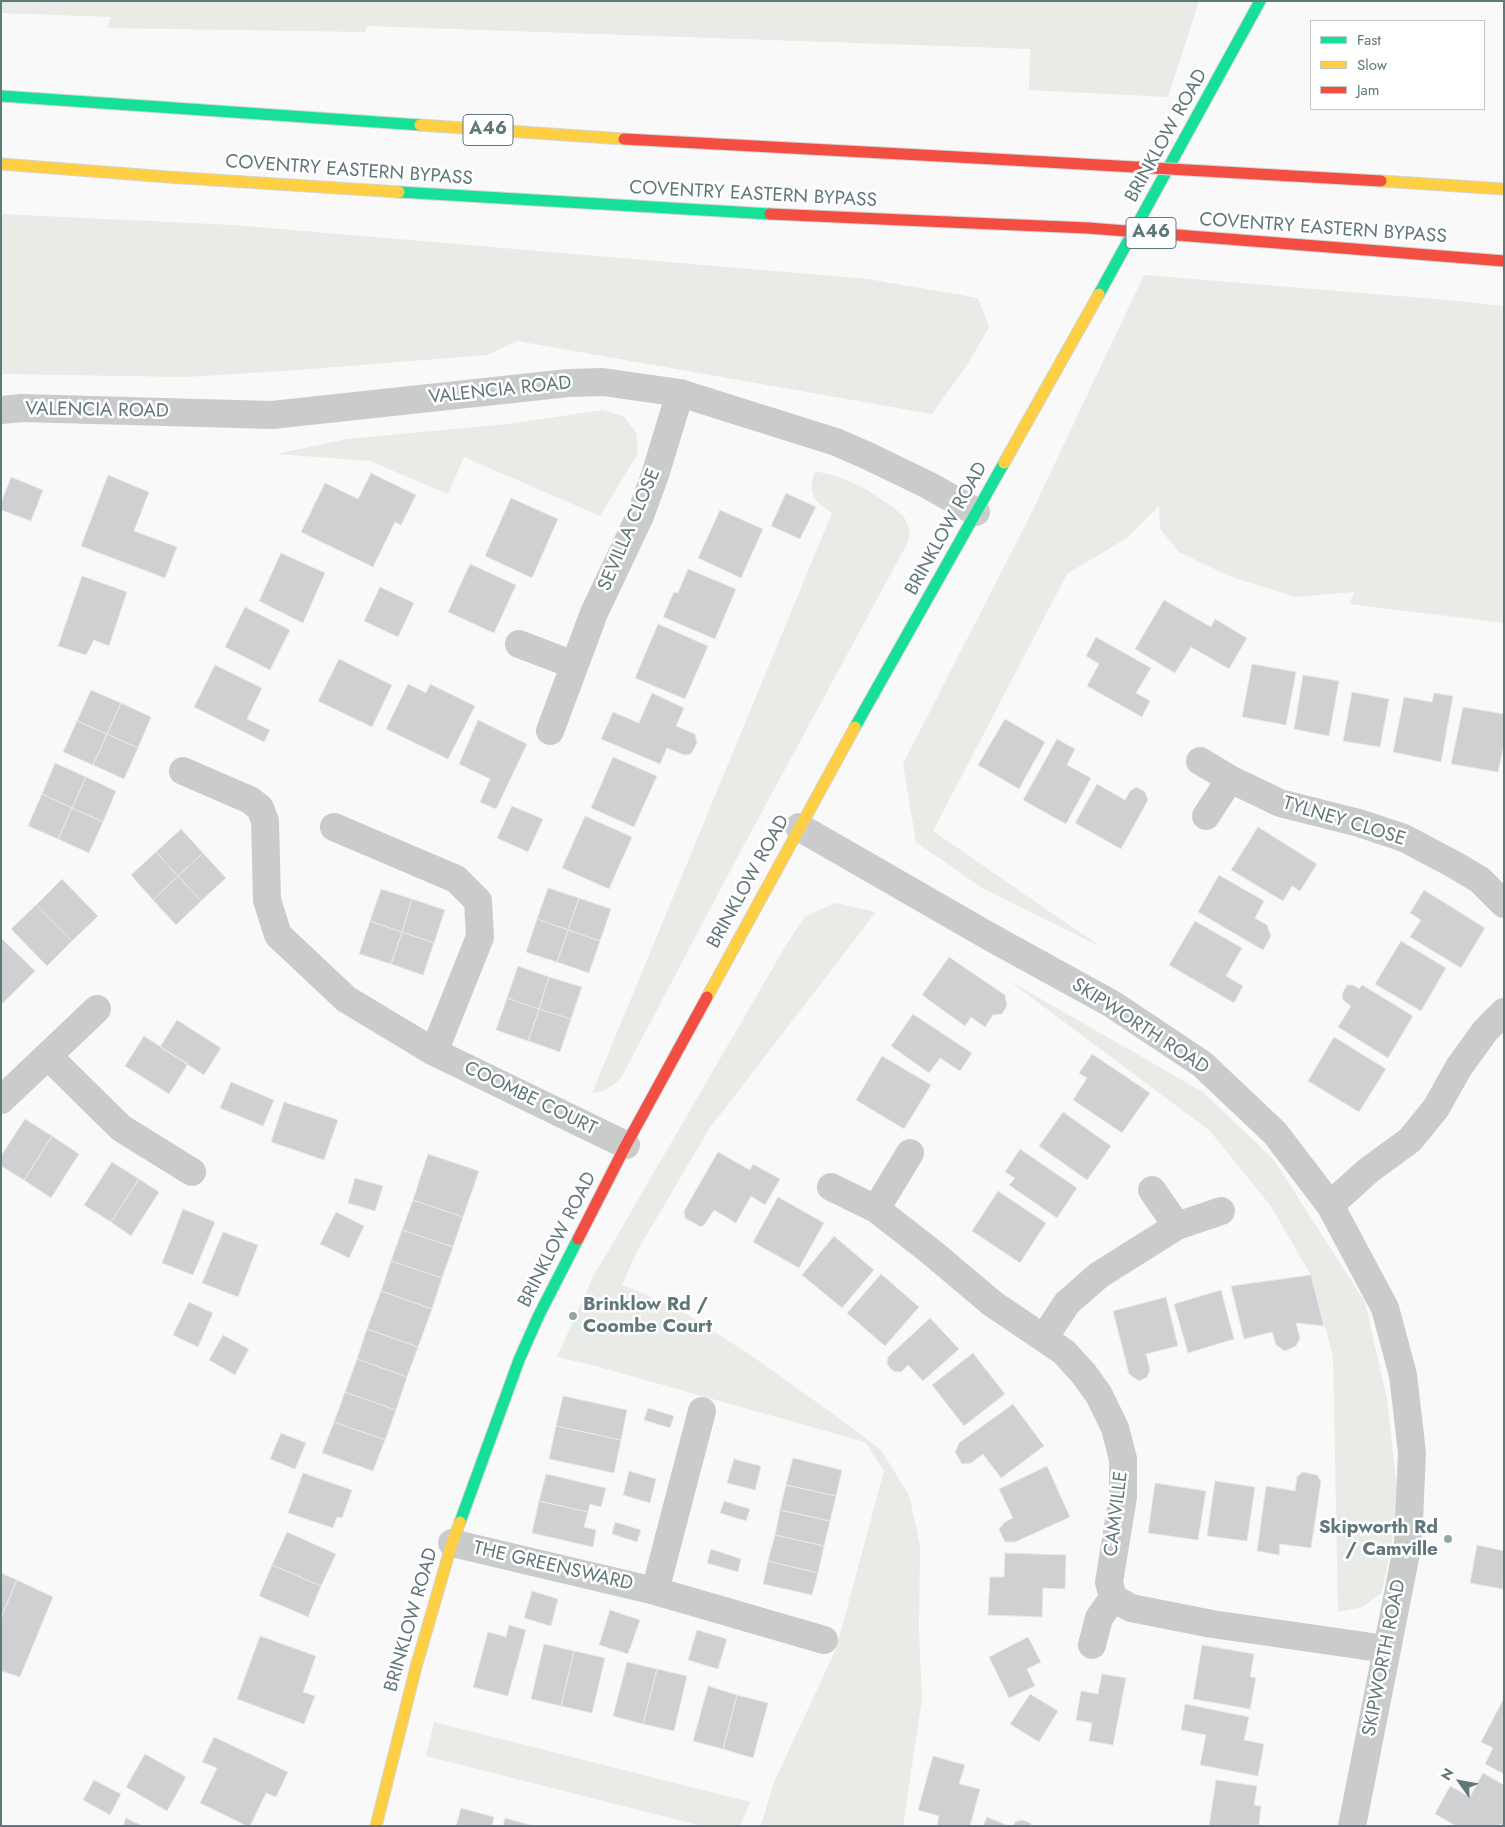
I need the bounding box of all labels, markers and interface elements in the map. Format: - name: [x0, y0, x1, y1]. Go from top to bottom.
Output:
- legend: [1310, 20, 1485, 110]
- text: Fast: [1357, 29, 1381, 51]
- text: Slow: [1357, 54, 1387, 76]
- street label: BRINKLOW ROAD: [1121, 65, 1213, 207]
- text: Jam: [1357, 79, 1380, 101]
- road number: A46: [463, 114, 513, 146]
- street label: COVENTRY EASTERN BYPASS: [225, 151, 473, 191]
- street label: COVENTRY EASTERN BYPASS: [629, 177, 877, 213]
- street label: COVENTRY EASTERN BYPASS: [1199, 209, 1447, 249]
- road number: A46: [1126, 218, 1176, 248]
- street label: VALENCIA ROAD: [428, 372, 572, 410]
- street label: VALENCIA ROAD: [25, 398, 169, 424]
- street label: BRINKLOW ROAD: [901, 458, 993, 600]
- street label: SEVILLA CLOSE: [594, 465, 666, 595]
- street label: TYLNEY CLOSE: [1280, 793, 1408, 851]
- street label: BRINKLOW ROAD: [703, 811, 795, 953]
- street label: SKIPWORTH ROAD: [1067, 974, 1213, 1080]
- street label: COOMBE COURT: [460, 1057, 600, 1141]
- street label: BRINKLOW ROAD: [514, 1169, 602, 1311]
- place label: Brinklow Rd / Coombe Court: [583, 1294, 712, 1338]
- marker: Brinklow Rd / Coombe Court: [567, 1310, 579, 1322]
- street label: CAMVILLE: [1100, 1470, 1134, 1558]
- place label: Skipworth Rd / Camville: [1319, 1517, 1438, 1561]
- marker: Skipworth Rd / Camville: [1442, 1533, 1454, 1545]
- street label: THE GREENSWARD: [471, 1538, 635, 1596]
- street label: BRINKLOW ROAD: [381, 1545, 443, 1695]
- street label: SKIPWORTH ROAD: [1359, 1578, 1411, 1738]
- north arrow: [1435, 1757, 1485, 1807]
- text: N: [1436, 1764, 1459, 1784]

